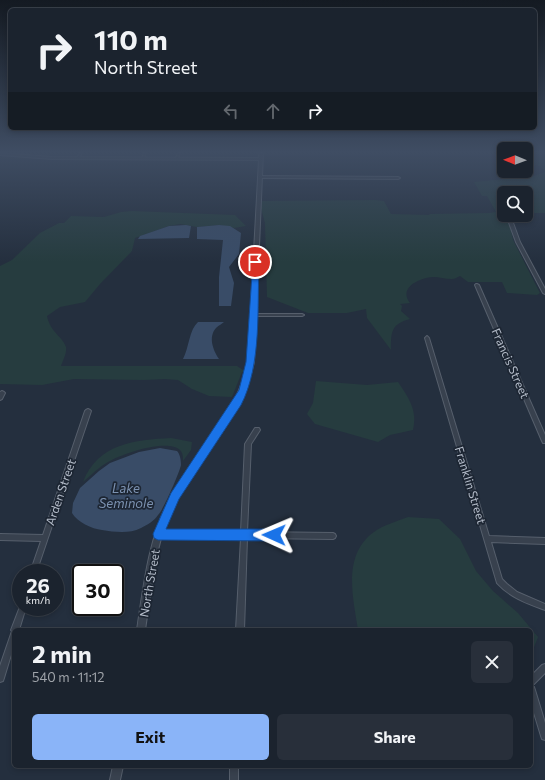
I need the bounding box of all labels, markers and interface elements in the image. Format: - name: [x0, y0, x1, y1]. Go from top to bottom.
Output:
- text: 110 m: [94, 22, 168, 56]
- icon: right: [28, 24, 80, 76]
- text: North Street: [94, 56, 198, 78]
- icon: left: [220, 100, 242, 122]
- icon: ahead: [262, 100, 284, 122]
- icon: right: [304, 100, 326, 122]
- north arrow: [497, 142, 533, 178]
- map controls: [497, 142, 533, 222]
- button: search: [497, 186, 533, 222]
- pin: [238, 245, 272, 279]
- icon: arrive: [244, 251, 266, 273]
- street label: Francis Street: [489, 326, 533, 400]
- street label: Franklin Street: [453, 445, 489, 525]
- street label: Arden Street: [42, 457, 78, 527]
- water label: Lake Seminole: [99, 480, 153, 511]
- position arrow: [253, 514, 295, 556]
- street label: North Street: [136, 548, 162, 618]
- speed limit sign: 30: [72, 564, 124, 616]
- text: 26: [26, 573, 50, 597]
- text: km/h: [26, 594, 50, 606]
- text: 2 min: [32, 639, 92, 668]
- button: close: [471, 641, 513, 683]
- text: 540 m · 11:12: [32, 669, 105, 685]
- button: Exit: [32, 714, 269, 760]
- button: Share: [277, 714, 513, 760]

